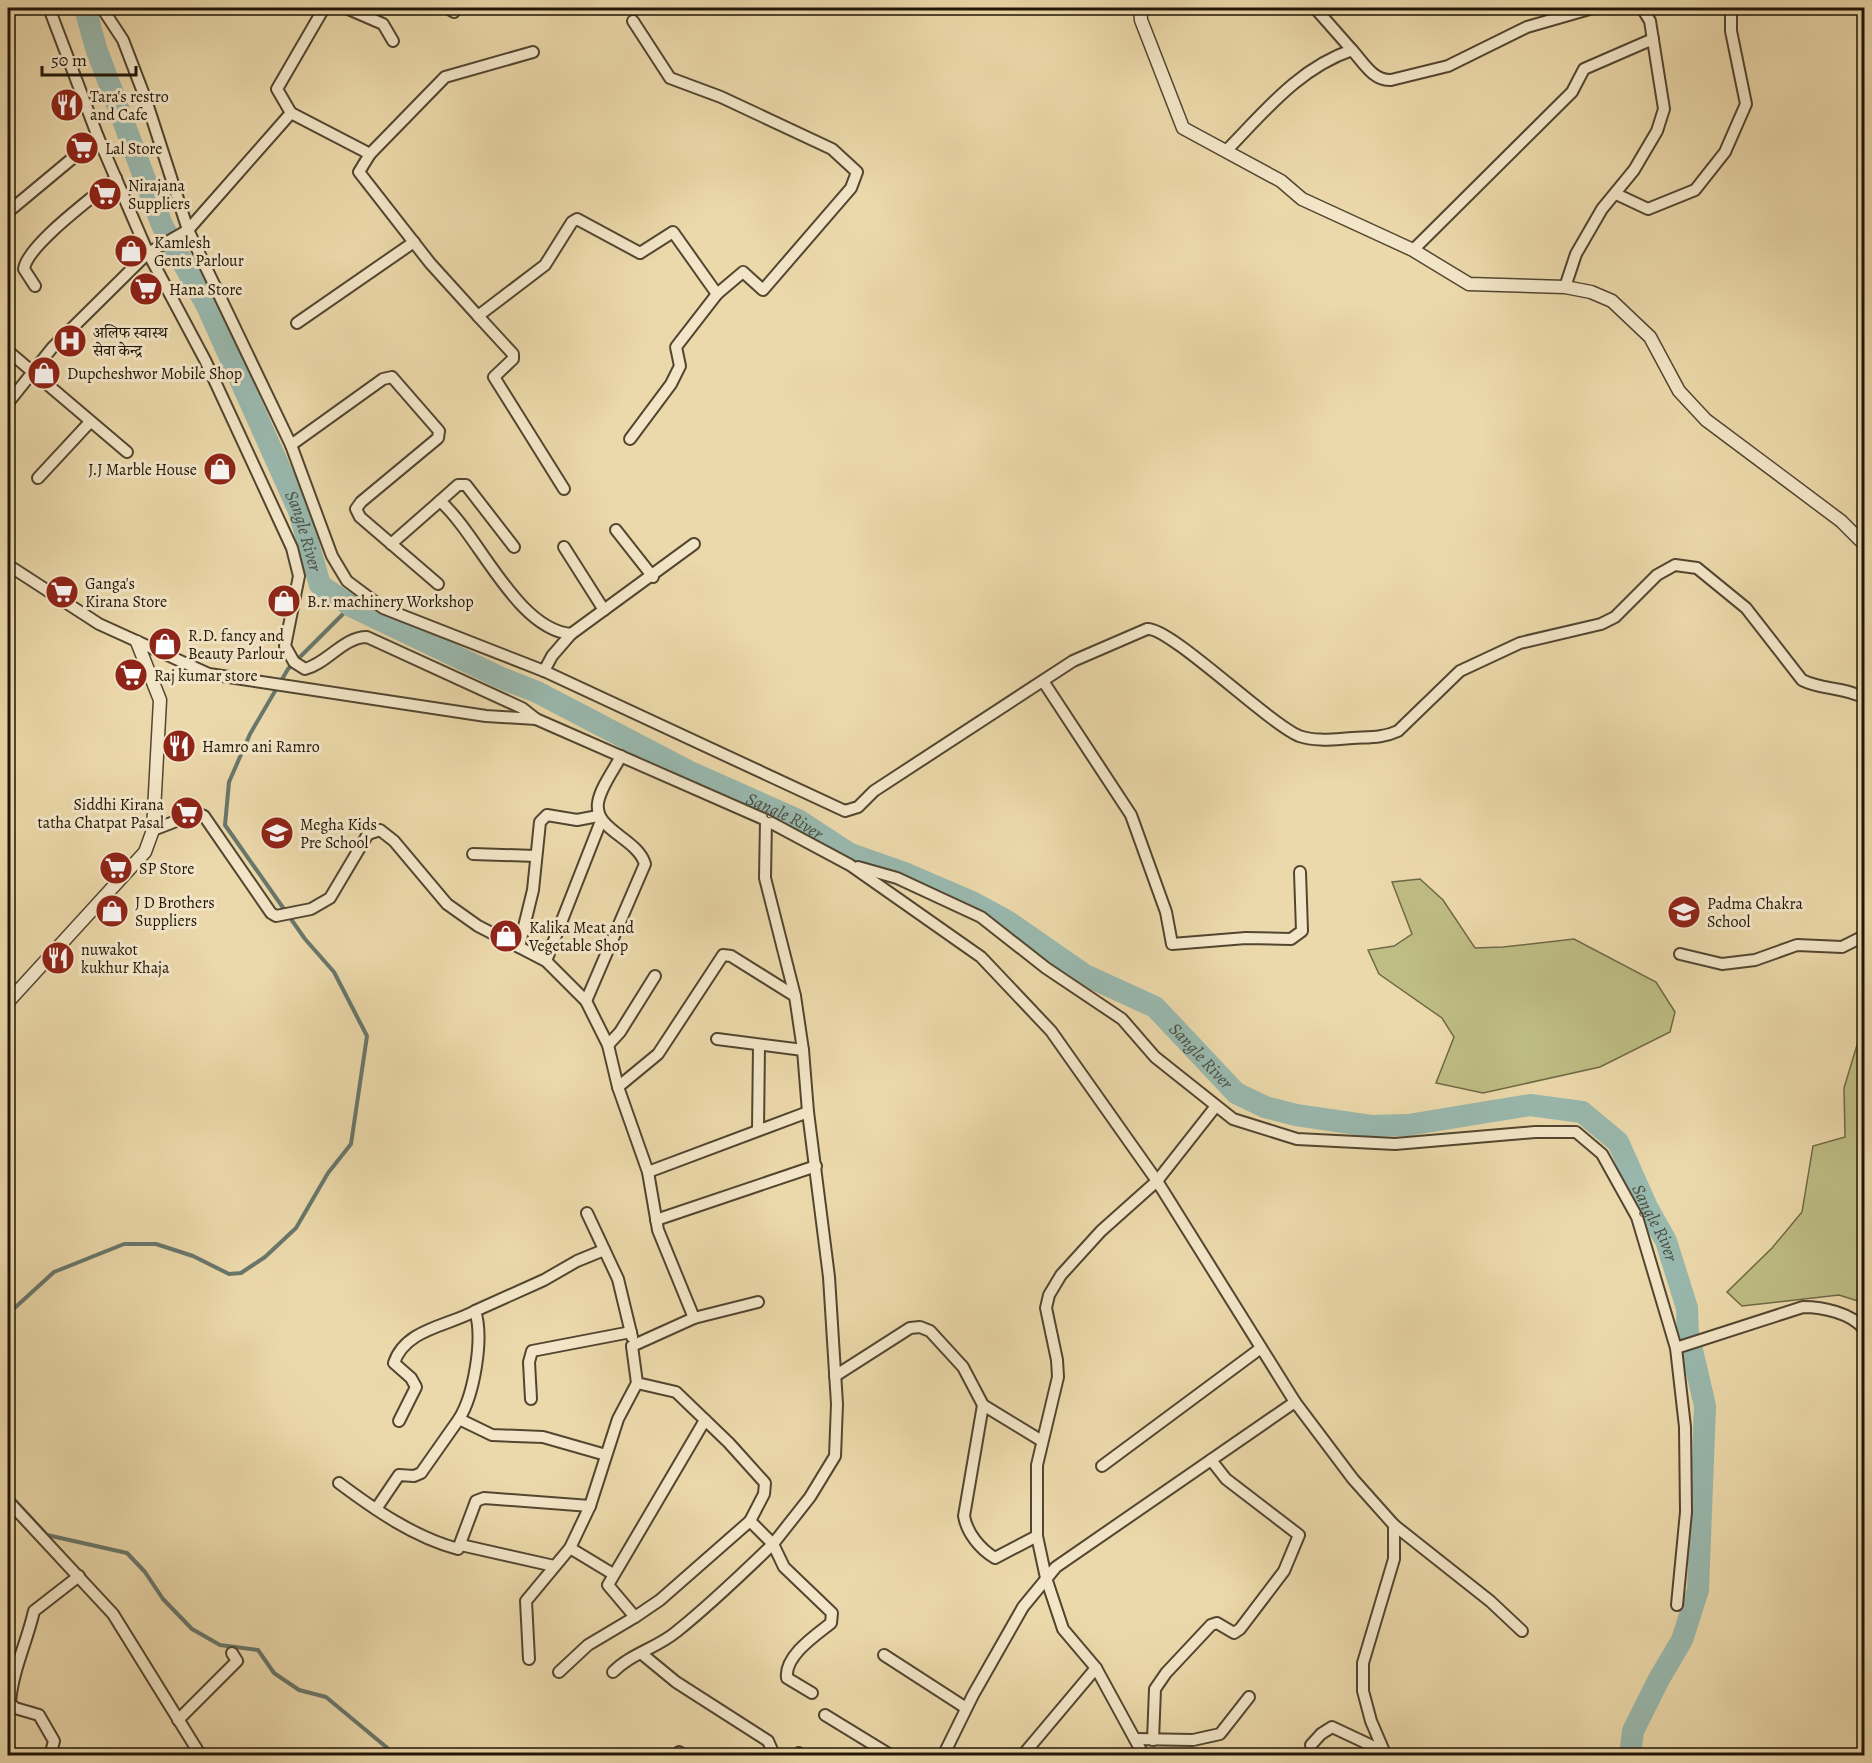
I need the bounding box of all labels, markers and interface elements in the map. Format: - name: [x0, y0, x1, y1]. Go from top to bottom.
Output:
- scale bar: [42, 39, 136, 77]
- text: 50 m: [51, 48, 87, 72]
- place label: Tara's restro and Cafe: [90, 86, 169, 126]
- restaurant icon: Tara's restro and Cafe: [49, 87, 85, 123]
- supermarket icon: Lal Store: [64, 130, 100, 166]
- place label: Lal Store: [105, 138, 163, 160]
- place label: Nirajana Suppliers: [128, 175, 190, 215]
- supermarket icon: Nirajana Suppliers: [87, 176, 123, 212]
- place label: Kamlesh Gents Parlour: [154, 232, 244, 272]
- shop icon: Kamlesh Gents Parlour: [113, 233, 149, 269]
- supermarket icon: Hana Store: [128, 271, 164, 307]
- place label: Hana Store: [169, 279, 242, 301]
- place label: अलिफ स्वास्थ सेवा केन्द्र: [92, 322, 168, 362]
- hospital icon: अलिफ स्वास्थ सेवा केन्द्र: [52, 323, 88, 359]
- shop icon: Dupcheshwor Mobile Shop: [26, 355, 62, 391]
- place label: Dupcheshwor Mobile Shop: [67, 363, 242, 385]
- shop icon: J.J Marble House: [202, 451, 238, 487]
- place label: J.J Marble House: [88, 459, 197, 481]
- water label: Sangle River: [279, 487, 328, 575]
- place label: Ganga's Kirana Store: [85, 573, 167, 613]
- supermarket icon: Ganga's Kirana Store: [44, 574, 80, 610]
- shop icon: B.r. machinery Workshop: [266, 583, 302, 619]
- place label: B.r. machinery Workshop: [307, 591, 474, 613]
- place label: R.D. fancy and Beauty Parlour: [188, 625, 285, 665]
- shop icon: R.D. fancy and Beauty Parlour: [147, 626, 183, 662]
- supermarket icon: Raj kumar store: [113, 657, 149, 693]
- place label: Raj kumar store: [154, 665, 258, 687]
- restaurant icon: Hamro ani Ramro: [161, 728, 197, 764]
- place label: Hamro ani Ramro: [202, 736, 320, 758]
- water label: Sangle River: [742, 786, 828, 846]
- place label: Siddhi Kirana tatha Chatpat Pasal: [37, 794, 165, 834]
- supermarket icon: Siddhi Kirana tatha Chatpat Pasal: [169, 795, 205, 831]
- place label: Megha Kids Pre School: [300, 814, 377, 854]
- school or university icon: Megha Kids Pre School: [259, 815, 295, 851]
- supermarket icon: SP Store: [98, 850, 134, 886]
- place label: SP Store: [139, 858, 194, 880]
- place label: J D Brothers Suppliers: [135, 892, 215, 932]
- shop icon: J D Brothers Suppliers: [94, 893, 130, 929]
- place label: Padma Chakra School: [1707, 893, 1803, 933]
- school or university icon: Padma Chakra School: [1666, 894, 1702, 930]
- place label: Kalika Meat and Vegetable Shop: [528, 917, 635, 957]
- shop icon: Kalika Meat and Vegetable Shop: [488, 918, 524, 954]
- place label: nuwakot kukhur Khaja: [81, 939, 170, 979]
- restaurant icon: nuwakot kukhur Khaja: [40, 940, 76, 976]
- water label: Sangle River: [1164, 1017, 1239, 1095]
- water label: Sangle River: [1626, 1180, 1684, 1265]

